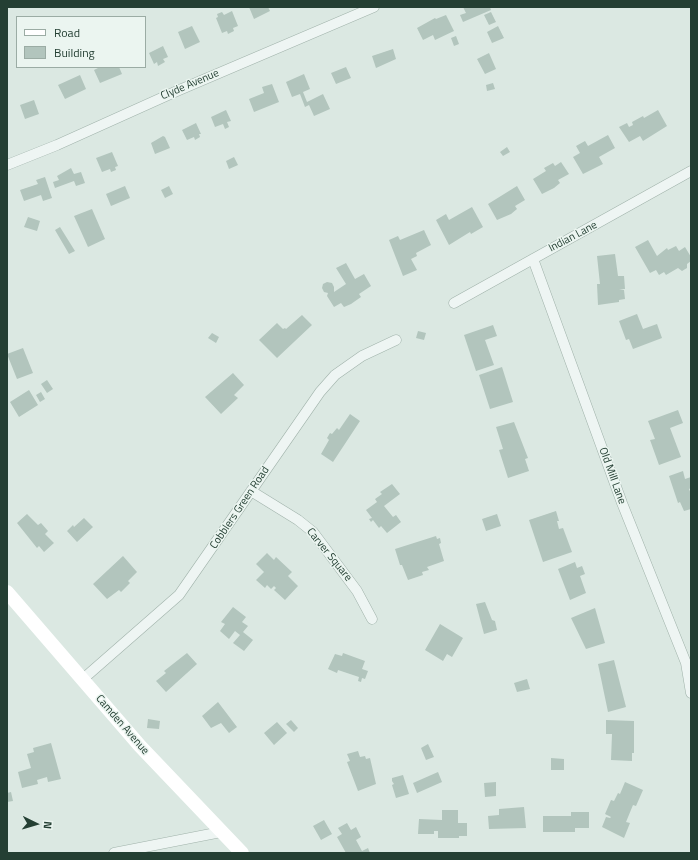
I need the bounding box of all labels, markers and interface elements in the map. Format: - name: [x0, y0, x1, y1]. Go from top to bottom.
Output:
- legend: [16, 16, 146, 68]
- text: Road: [54, 23, 80, 42]
- text: Building: [54, 43, 95, 62]
- street label: Clyde Avenue: [159, 67, 221, 103]
- street label: Indian Lane: [547, 219, 599, 255]
- street label: Old Mill Lane: [596, 446, 628, 506]
- street label: Cobblers Green Road: [208, 464, 272, 552]
- street label: Carver Square: [304, 526, 354, 584]
- street label: Camden Avenue: [92, 692, 152, 758]
- north arrow: [16, 804, 56, 844]
- text: N: [40, 821, 56, 830]

